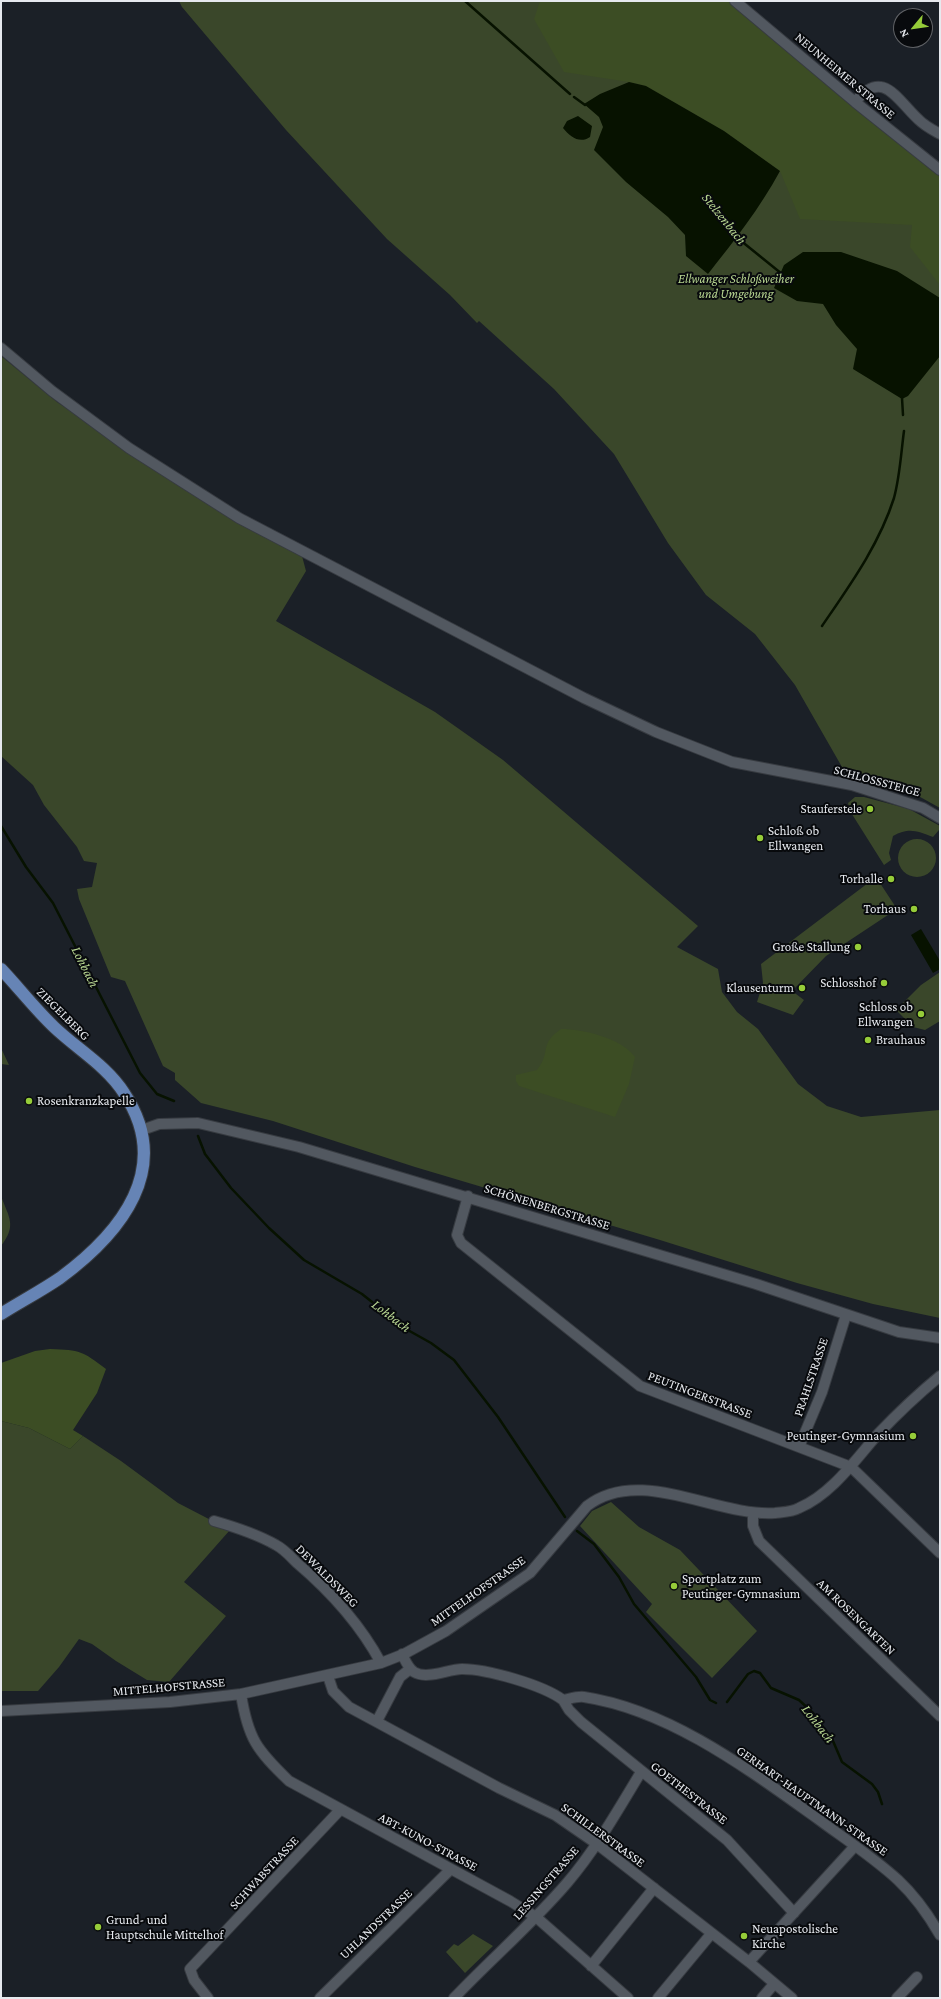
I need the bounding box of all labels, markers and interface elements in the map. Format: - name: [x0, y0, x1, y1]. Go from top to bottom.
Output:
- north arrow: [893, 8, 933, 48]
- text: N: [896, 27, 910, 40]
- street label: NEUNHEIMER STRASSE: [792, 30, 898, 122]
- water label: Stelzenbach: [698, 190, 750, 248]
- park label: Ellwanger Schloßweiher und Umgebung: [678, 271, 794, 302]
- street label: SCHLOSSSTEIGE: [832, 762, 922, 800]
- place label: Stauferstele: [801, 801, 862, 817]
- marker: Stauferstele: [865, 804, 875, 814]
- place label: Schloß ob Ellwangen: [768, 823, 823, 854]
- marker: Schloß ob Ellwangen: [755, 833, 765, 843]
- place label: Torhalle: [840, 871, 883, 887]
- marker: Torhalle: [886, 874, 896, 884]
- place label: Torhaus: [863, 901, 906, 917]
- marker: Torhaus: [909, 904, 919, 914]
- place label: Große Stallung: [772, 939, 850, 955]
- marker: Große Stallung: [853, 942, 863, 952]
- water label: Lohbach: [67, 944, 103, 990]
- place label: Schlosshof: [820, 975, 876, 991]
- marker: Schlosshof: [879, 978, 889, 988]
- place label: Klausenturm: [726, 980, 794, 996]
- marker: Klausenturm: [797, 983, 807, 993]
- street label: ZIEGELBERG: [33, 984, 93, 1044]
- place label: Schloss ob Ellwangen: [858, 999, 913, 1030]
- marker: Schloss ob Ellwangen: [916, 1009, 926, 1019]
- place label: Brauhaus: [876, 1032, 925, 1048]
- marker: Brauhaus: [863, 1035, 873, 1045]
- place label: Rosenkranzkapelle: [37, 1093, 135, 1109]
- marker: Rosenkranzkapelle: [24, 1096, 34, 1106]
- street label: SCHÖNENBERGSTRASSE: [482, 1180, 612, 1234]
- water label: Lohbach: [368, 1296, 414, 1336]
- street label: PRAHLSTRASSE: [790, 1336, 832, 1418]
- street label: PEUTINGERSTRASSE: [646, 1368, 754, 1422]
- place label: Peutinger-Gymnasium: [787, 1428, 905, 1444]
- marker: Peutinger-Gymnasium: [908, 1431, 918, 1441]
- street label: DEWALDSWEG: [292, 1541, 362, 1611]
- street label: MITTELHOFSTRASSE: [427, 1552, 529, 1630]
- place label: Sportplatz zum Peutinger-Gymnasium: [682, 1571, 800, 1602]
- street label: AM ROSENGARTEN: [813, 1576, 899, 1658]
- marker: Sportplatz zum Peutinger-Gymnasium: [669, 1581, 679, 1591]
- street label: MITTELHOFSTRASSE: [112, 1674, 226, 1700]
- water label: Lohbach: [798, 1701, 838, 1747]
- street label: GERHART-HAUPTMANN-STRASSE: [733, 1743, 891, 1859]
- street label: GOETHESTRASSE: [648, 1758, 730, 1828]
- street label: SCHILLERSTRASSE: [558, 1799, 648, 1871]
- street label: ABT-KUNO-STRASSE: [376, 1809, 480, 1875]
- street label: SCHWABSTRASSE: [226, 1833, 302, 1913]
- street label: LESSINGSTRASSE: [510, 1843, 582, 1923]
- street label: UHLANDSTRASSE: [337, 1886, 415, 1962]
- place label: Grund- und Hauptschule Mittelhof: [106, 1912, 223, 1943]
- place label: Neuapostolische Kirche: [752, 1921, 838, 1952]
- marker: Grund- und Hauptschule Mittelhof: [93, 1922, 103, 1932]
- marker: Neuapostolische Kirche: [739, 1931, 749, 1941]

